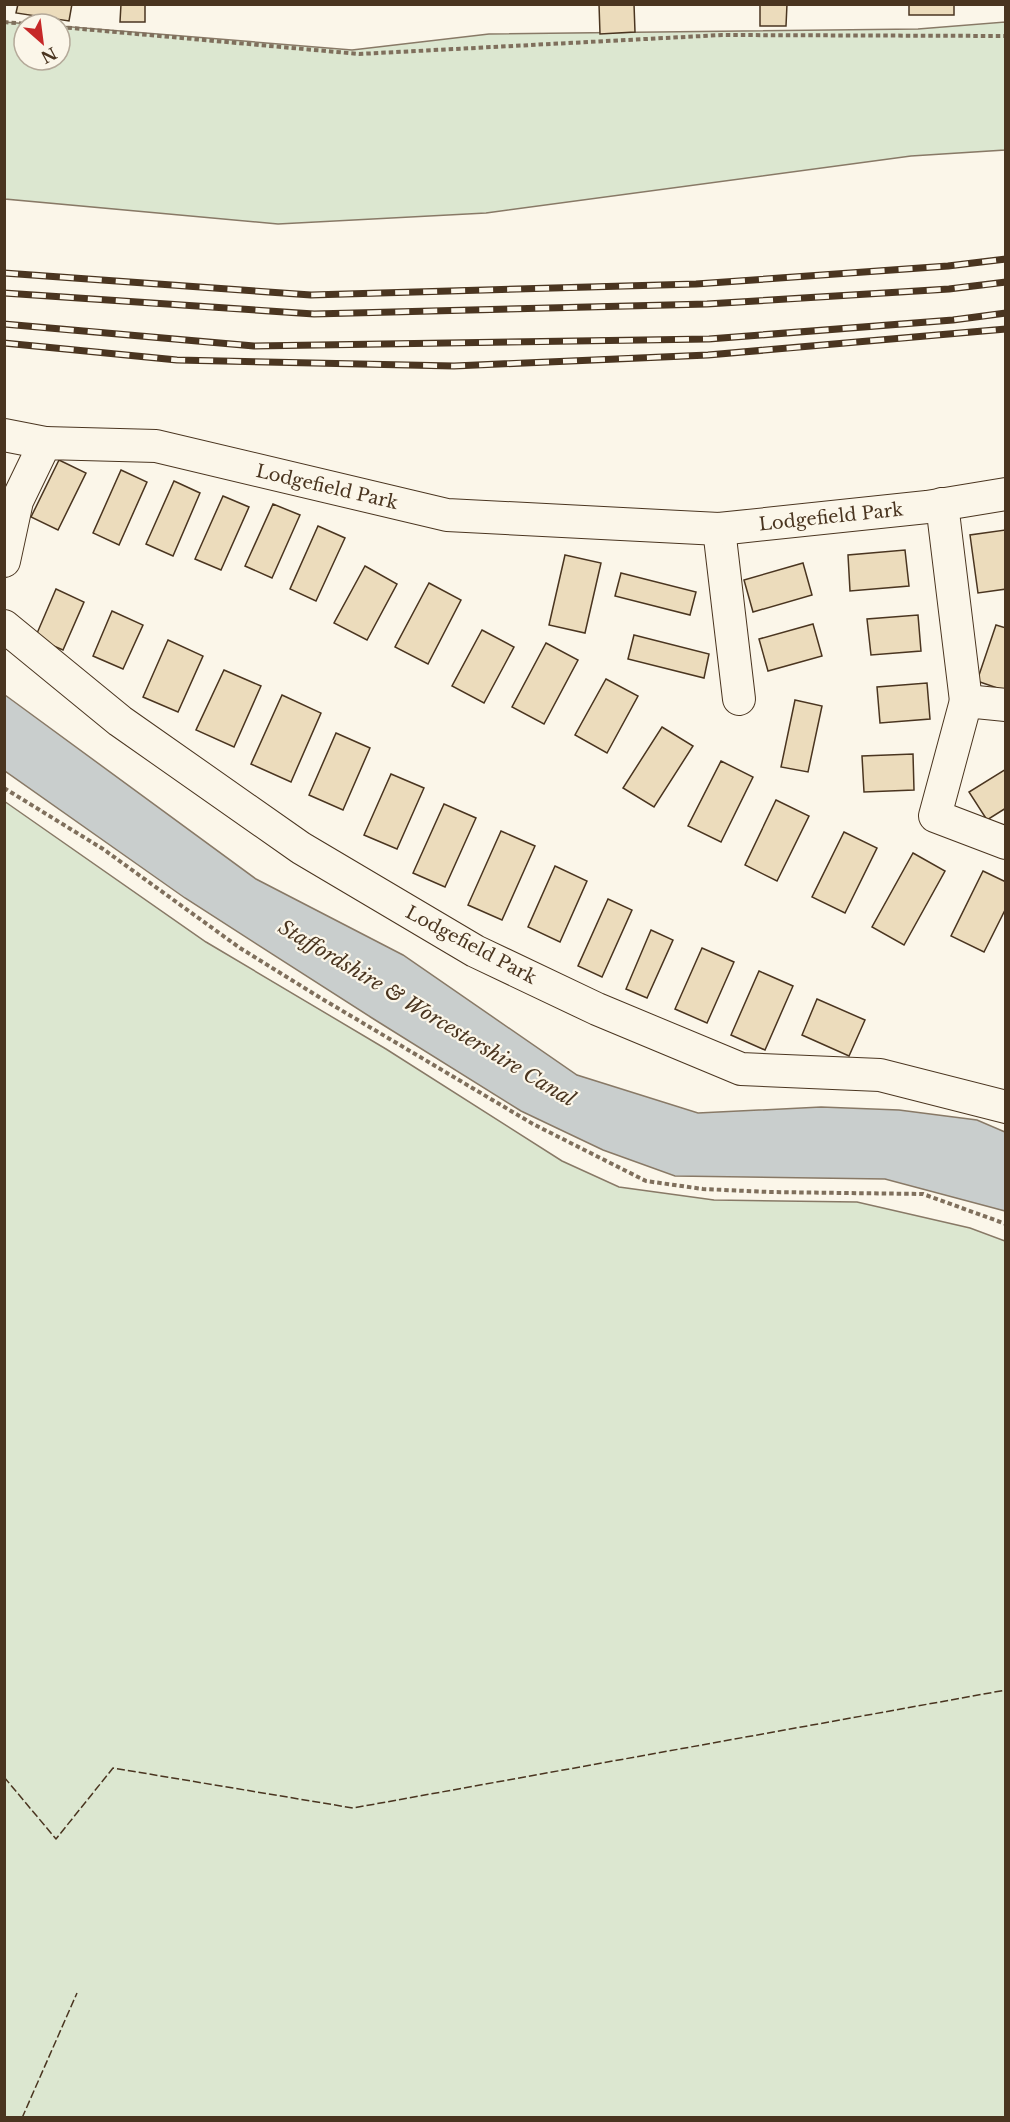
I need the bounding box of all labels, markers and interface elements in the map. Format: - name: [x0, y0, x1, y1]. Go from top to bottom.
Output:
- north arrow: [12, 12, 72, 72]
- text: N: [38, 43, 60, 68]
- street label: Lodgefield Park: [254, 460, 400, 514]
- street label: Lodgefield Park: [758, 498, 904, 536]
- street label: Lodgefield Park: [402, 901, 540, 989]
- water label: Staffordshire & Worcestershire Canal: [274, 915, 580, 1112]

